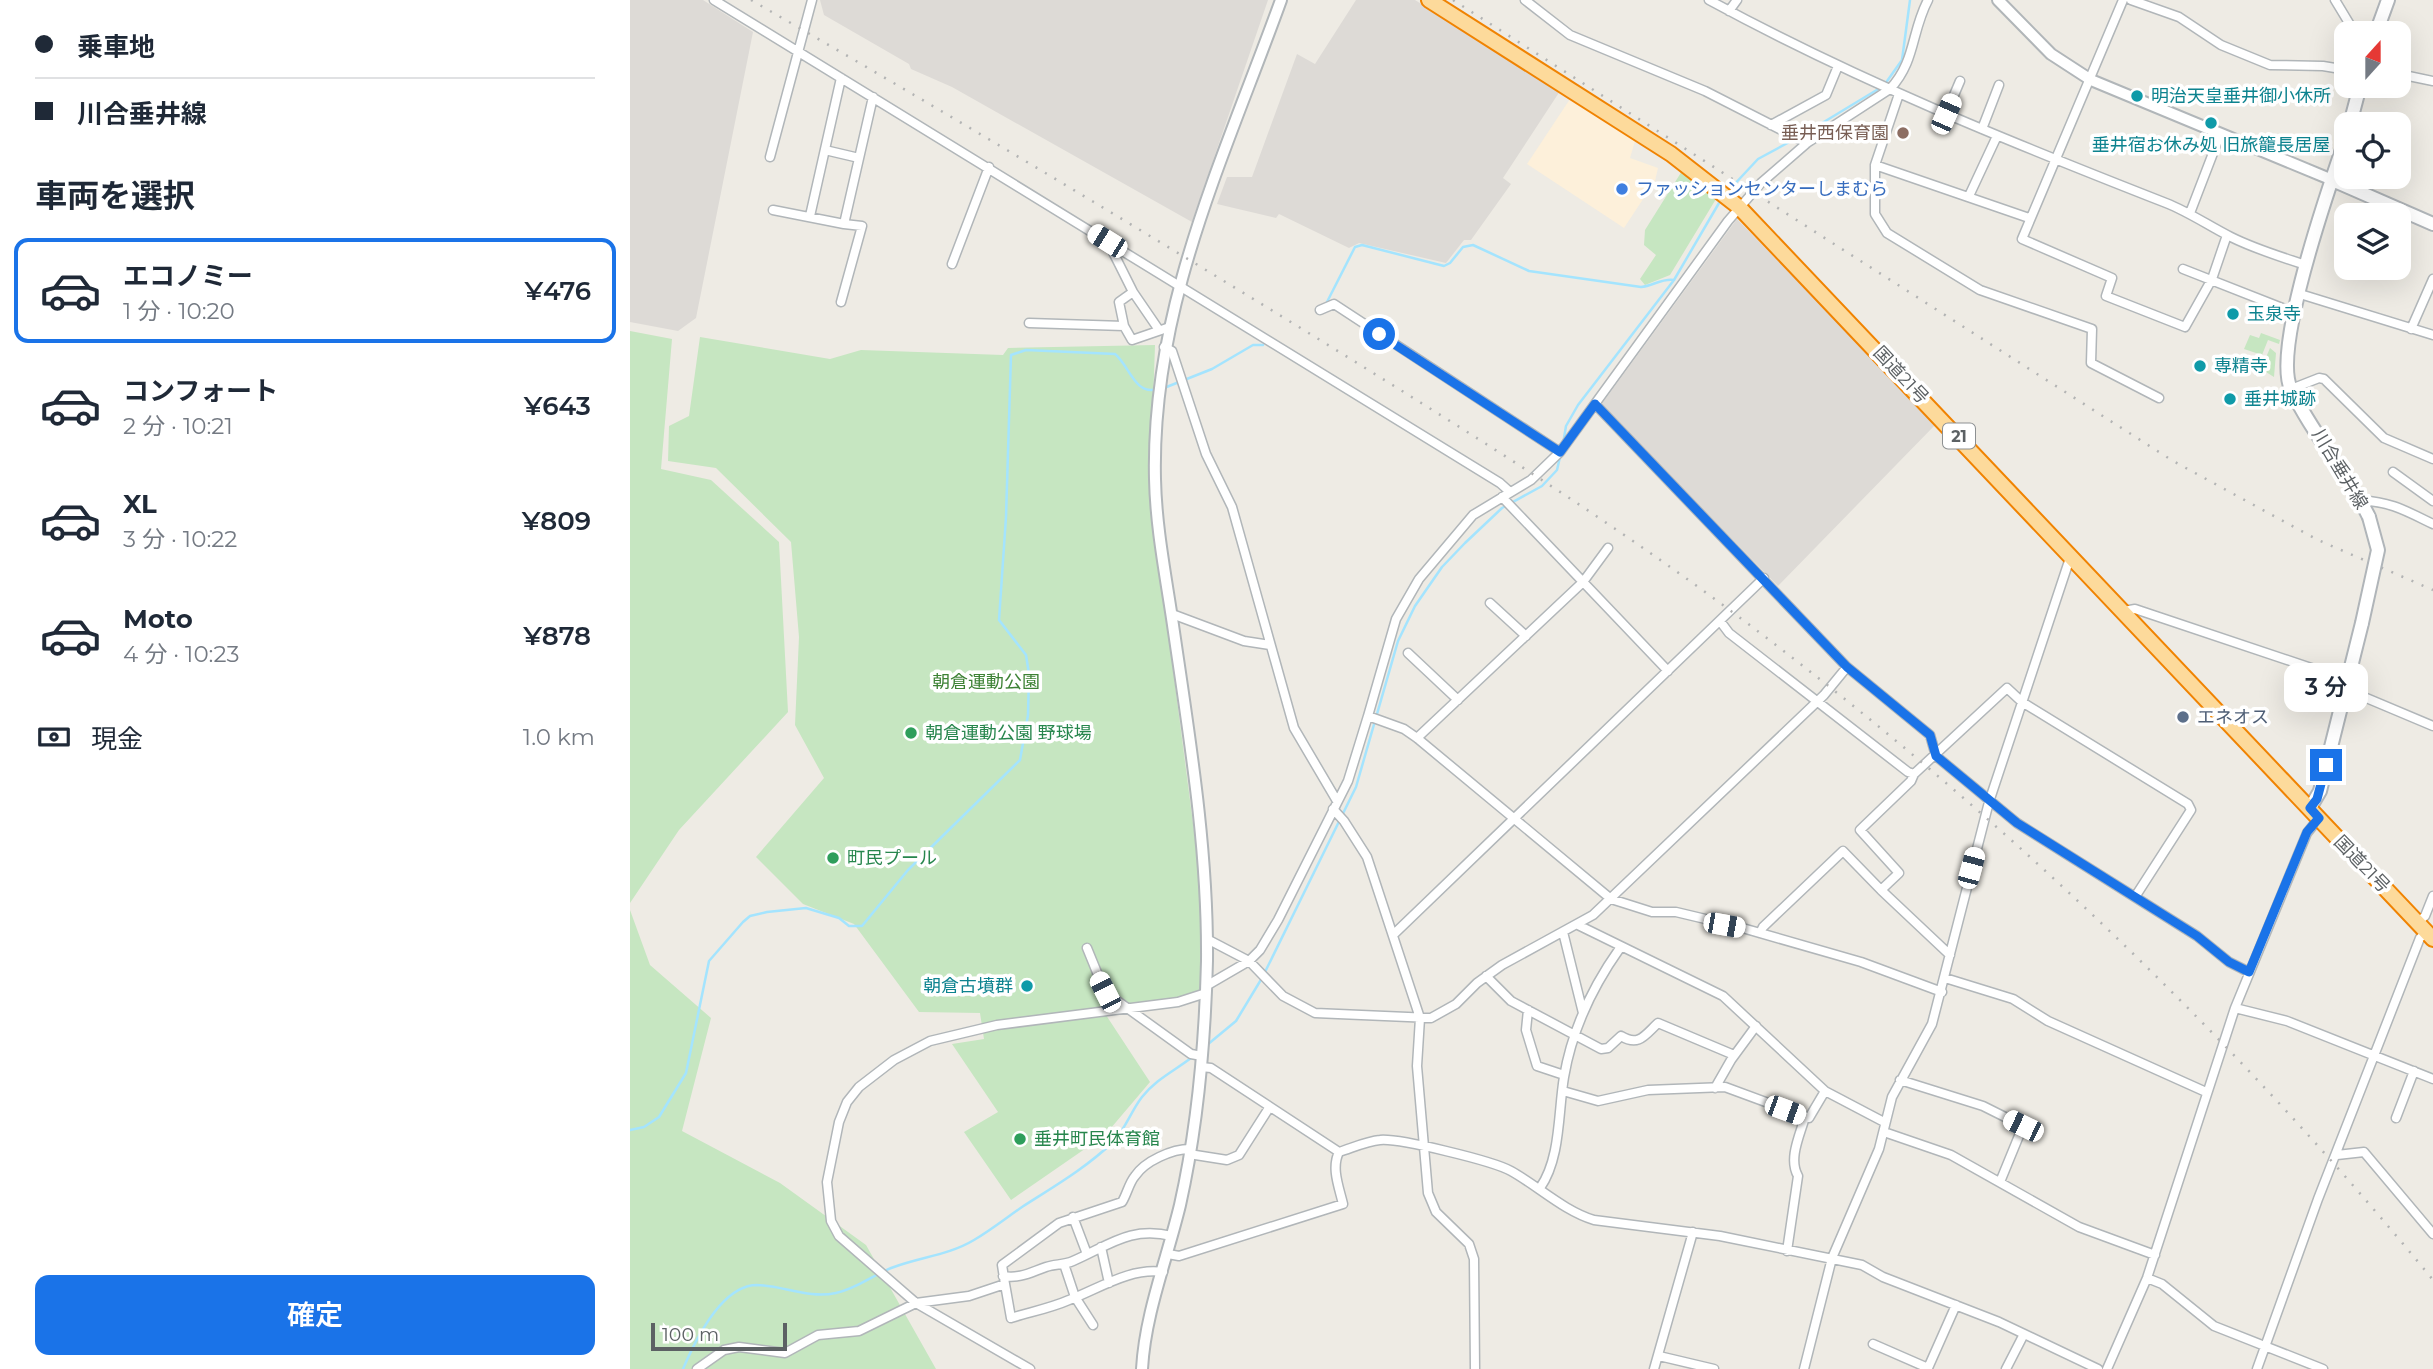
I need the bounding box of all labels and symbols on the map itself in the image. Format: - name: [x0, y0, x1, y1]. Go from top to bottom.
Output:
- north arrow: [2334, 21, 2412, 98]
- place label: 明治天皇垂井御小休所: [2151, 85, 2331, 107]
- marker: 明治天皇垂井御小休所: [2129, 88, 2145, 104]
- car: [1928, 91, 1965, 137]
- marker: 垂井宿お休み処 旧旅籠長居屋: [2203, 115, 2219, 131]
- place label: 垂井西保育園: [1781, 122, 1889, 144]
- marker: 垂井西保育園: [1895, 125, 1911, 141]
- place label: 垂井宿お休み処 旧旅籠長居屋: [2092, 134, 2330, 156]
- place label: ファッションセンターしまむら: [1636, 178, 1888, 200]
- marker: ファッションセンターしまむら: [1614, 181, 1630, 197]
- car: [1084, 221, 1131, 261]
- place label: 玉泉寺: [2247, 303, 2301, 325]
- marker: 玉泉寺: [2225, 306, 2241, 322]
- route start: [1363, 318, 1395, 350]
- street label: 国道21号: [1869, 342, 1933, 408]
- place label: 専精寺: [2214, 355, 2268, 377]
- marker: 専精寺: [2192, 358, 2208, 374]
- place label: 垂井城跡: [2244, 388, 2316, 410]
- marker: 垂井城跡: [2222, 391, 2238, 407]
- road number: 21: [1943, 424, 1975, 448]
- street label: 川合垂井線: [2307, 425, 2373, 513]
- callout: 3 分: [2284, 664, 2368, 712]
- park label: 朝倉運動公園: [932, 671, 1040, 693]
- place label: エネオス: [2197, 706, 2269, 728]
- marker: エネオス: [2175, 709, 2191, 725]
- place label: 朝倉運動公園 野球場: [925, 722, 1092, 744]
- marker: 朝倉運動公園 野球場: [903, 725, 919, 741]
- route end: [2310, 749, 2342, 781]
- street label: 国道21号: [2330, 831, 2394, 897]
- car: [1956, 845, 1987, 891]
- place label: 町民プール: [847, 847, 937, 869]
- marker: 町民プール: [825, 850, 841, 866]
- car: [1702, 911, 1747, 939]
- car: [1087, 969, 1124, 1015]
- place label: 朝倉古墳群: [923, 975, 1013, 997]
- marker: 朝倉古墳群: [1019, 978, 1035, 994]
- car: [1762, 1093, 1809, 1127]
- car: [2000, 1107, 2047, 1145]
- place label: 垂井町民体育館: [1034, 1128, 1160, 1150]
- marker: 垂井町民体育館: [1012, 1131, 1028, 1147]
- scale bar: [651, 1320, 788, 1352]

